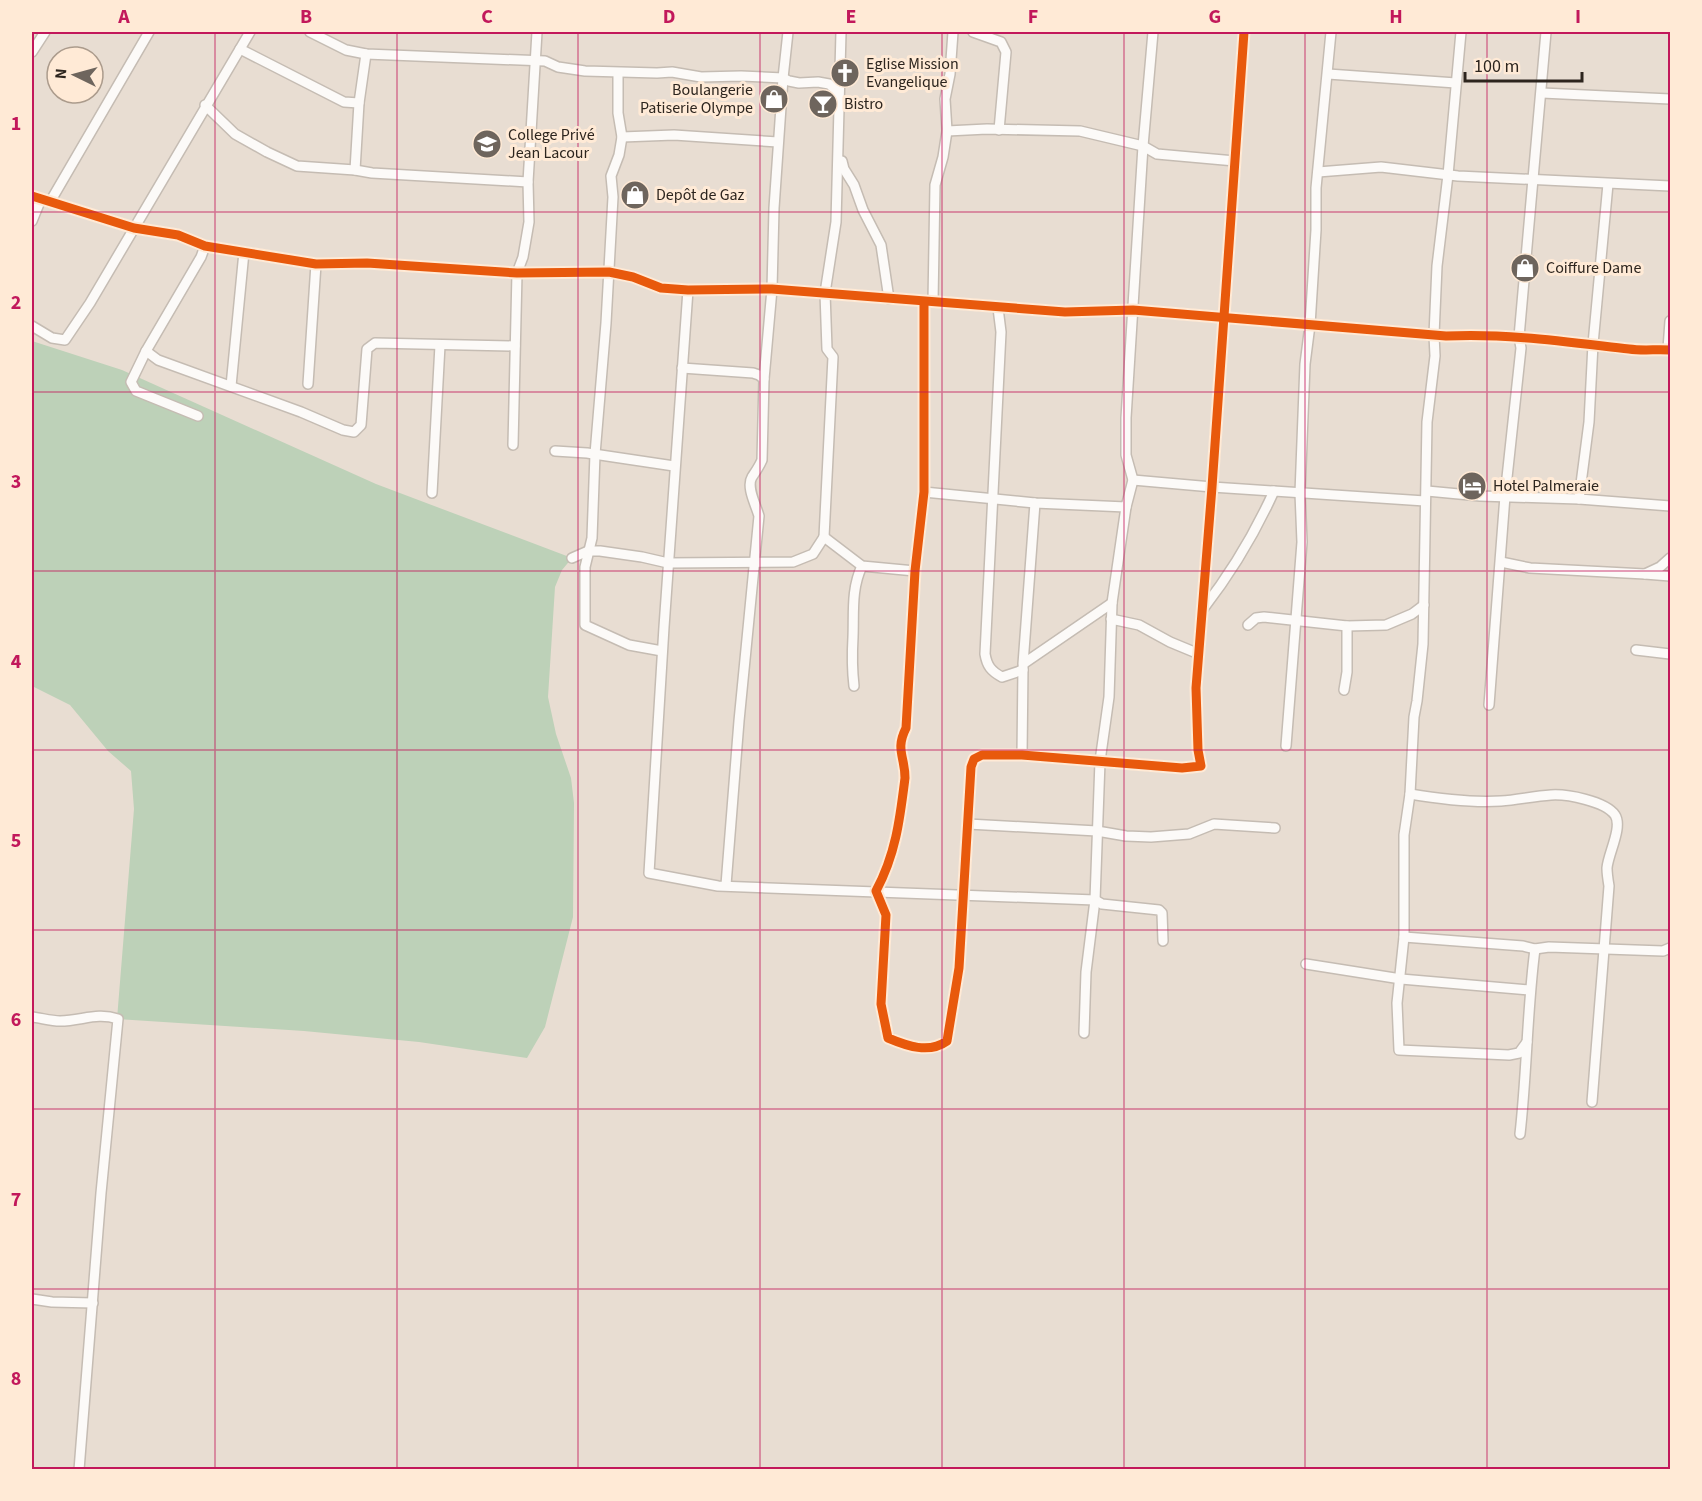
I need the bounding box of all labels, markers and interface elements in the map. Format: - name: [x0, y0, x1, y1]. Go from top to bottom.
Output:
- text: A: [117, 3, 130, 31]
- text: B: [300, 3, 312, 31]
- text: C: [481, 3, 493, 31]
- text: D: [663, 3, 675, 31]
- text: E: [846, 3, 856, 31]
- text: F: [1028, 3, 1038, 31]
- text: G: [1209, 3, 1221, 31]
- text: H: [1389, 3, 1403, 31]
- text: I: [1575, 3, 1581, 31]
- north arrow: [45, 45, 105, 105]
- scale bar: [1465, 45, 1582, 83]
- place label: Eglise Mission Evangelique: [866, 53, 959, 93]
- text: 100 m: [1474, 54, 1519, 79]
- church icon: Eglise Mission Evangelique: [829, 57, 861, 89]
- text: N: [50, 68, 72, 80]
- place label: Boulangerie Patiserie Olympe: [640, 79, 753, 119]
- shop icon: Boulangerie Patiserie Olympe: [758, 83, 790, 115]
- bar icon: Bistro: [807, 88, 839, 120]
- place label: Bistro: [844, 93, 883, 115]
- text: 1: [11, 110, 21, 138]
- place label: College Privé Jean Lacour: [508, 124, 595, 164]
- school or university icon: College Privé Jean Lacour: [471, 128, 503, 160]
- shop icon: Depôt de Gaz: [619, 179, 651, 211]
- place label: Depôt de Gaz: [656, 184, 745, 206]
- shop icon: Coiffure Dame: [1509, 252, 1541, 284]
- place label: Coiffure Dame: [1546, 257, 1641, 279]
- text: 2: [11, 289, 21, 317]
- text: 3: [11, 468, 21, 496]
- hotel icon: Hotel Palmeraie: [1456, 470, 1488, 502]
- place label: Hotel Palmeraie: [1493, 475, 1599, 497]
- text: 4: [11, 648, 22, 676]
- text: 5: [11, 827, 21, 855]
- text: 6: [11, 1006, 21, 1034]
- text: 7: [11, 1186, 21, 1214]
- text: 8: [11, 1365, 21, 1393]

